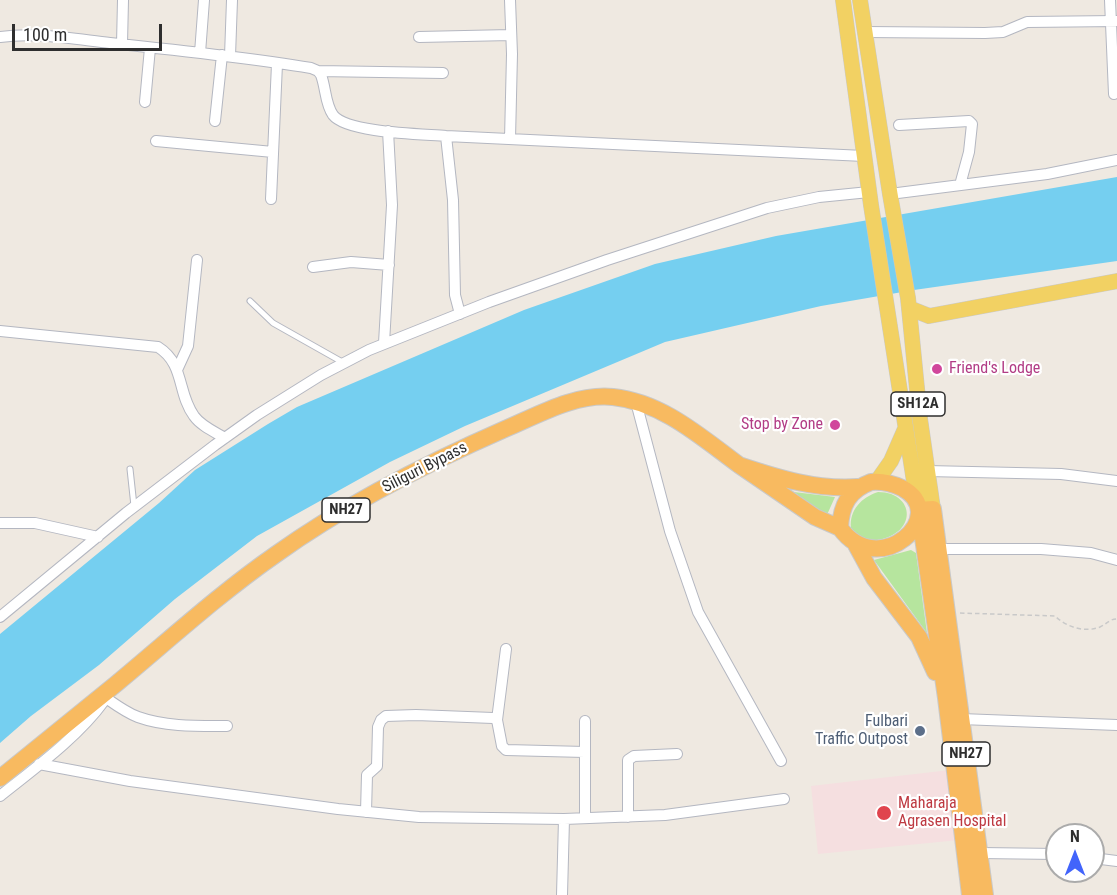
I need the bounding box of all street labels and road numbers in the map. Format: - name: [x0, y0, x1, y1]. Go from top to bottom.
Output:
- road number: SH12A: [891, 392, 945, 416]
- street label: Siliguri Bypass: [379, 438, 471, 498]
- road number: NH27: [322, 498, 370, 522]
- road number: NH27: [942, 742, 990, 766]

